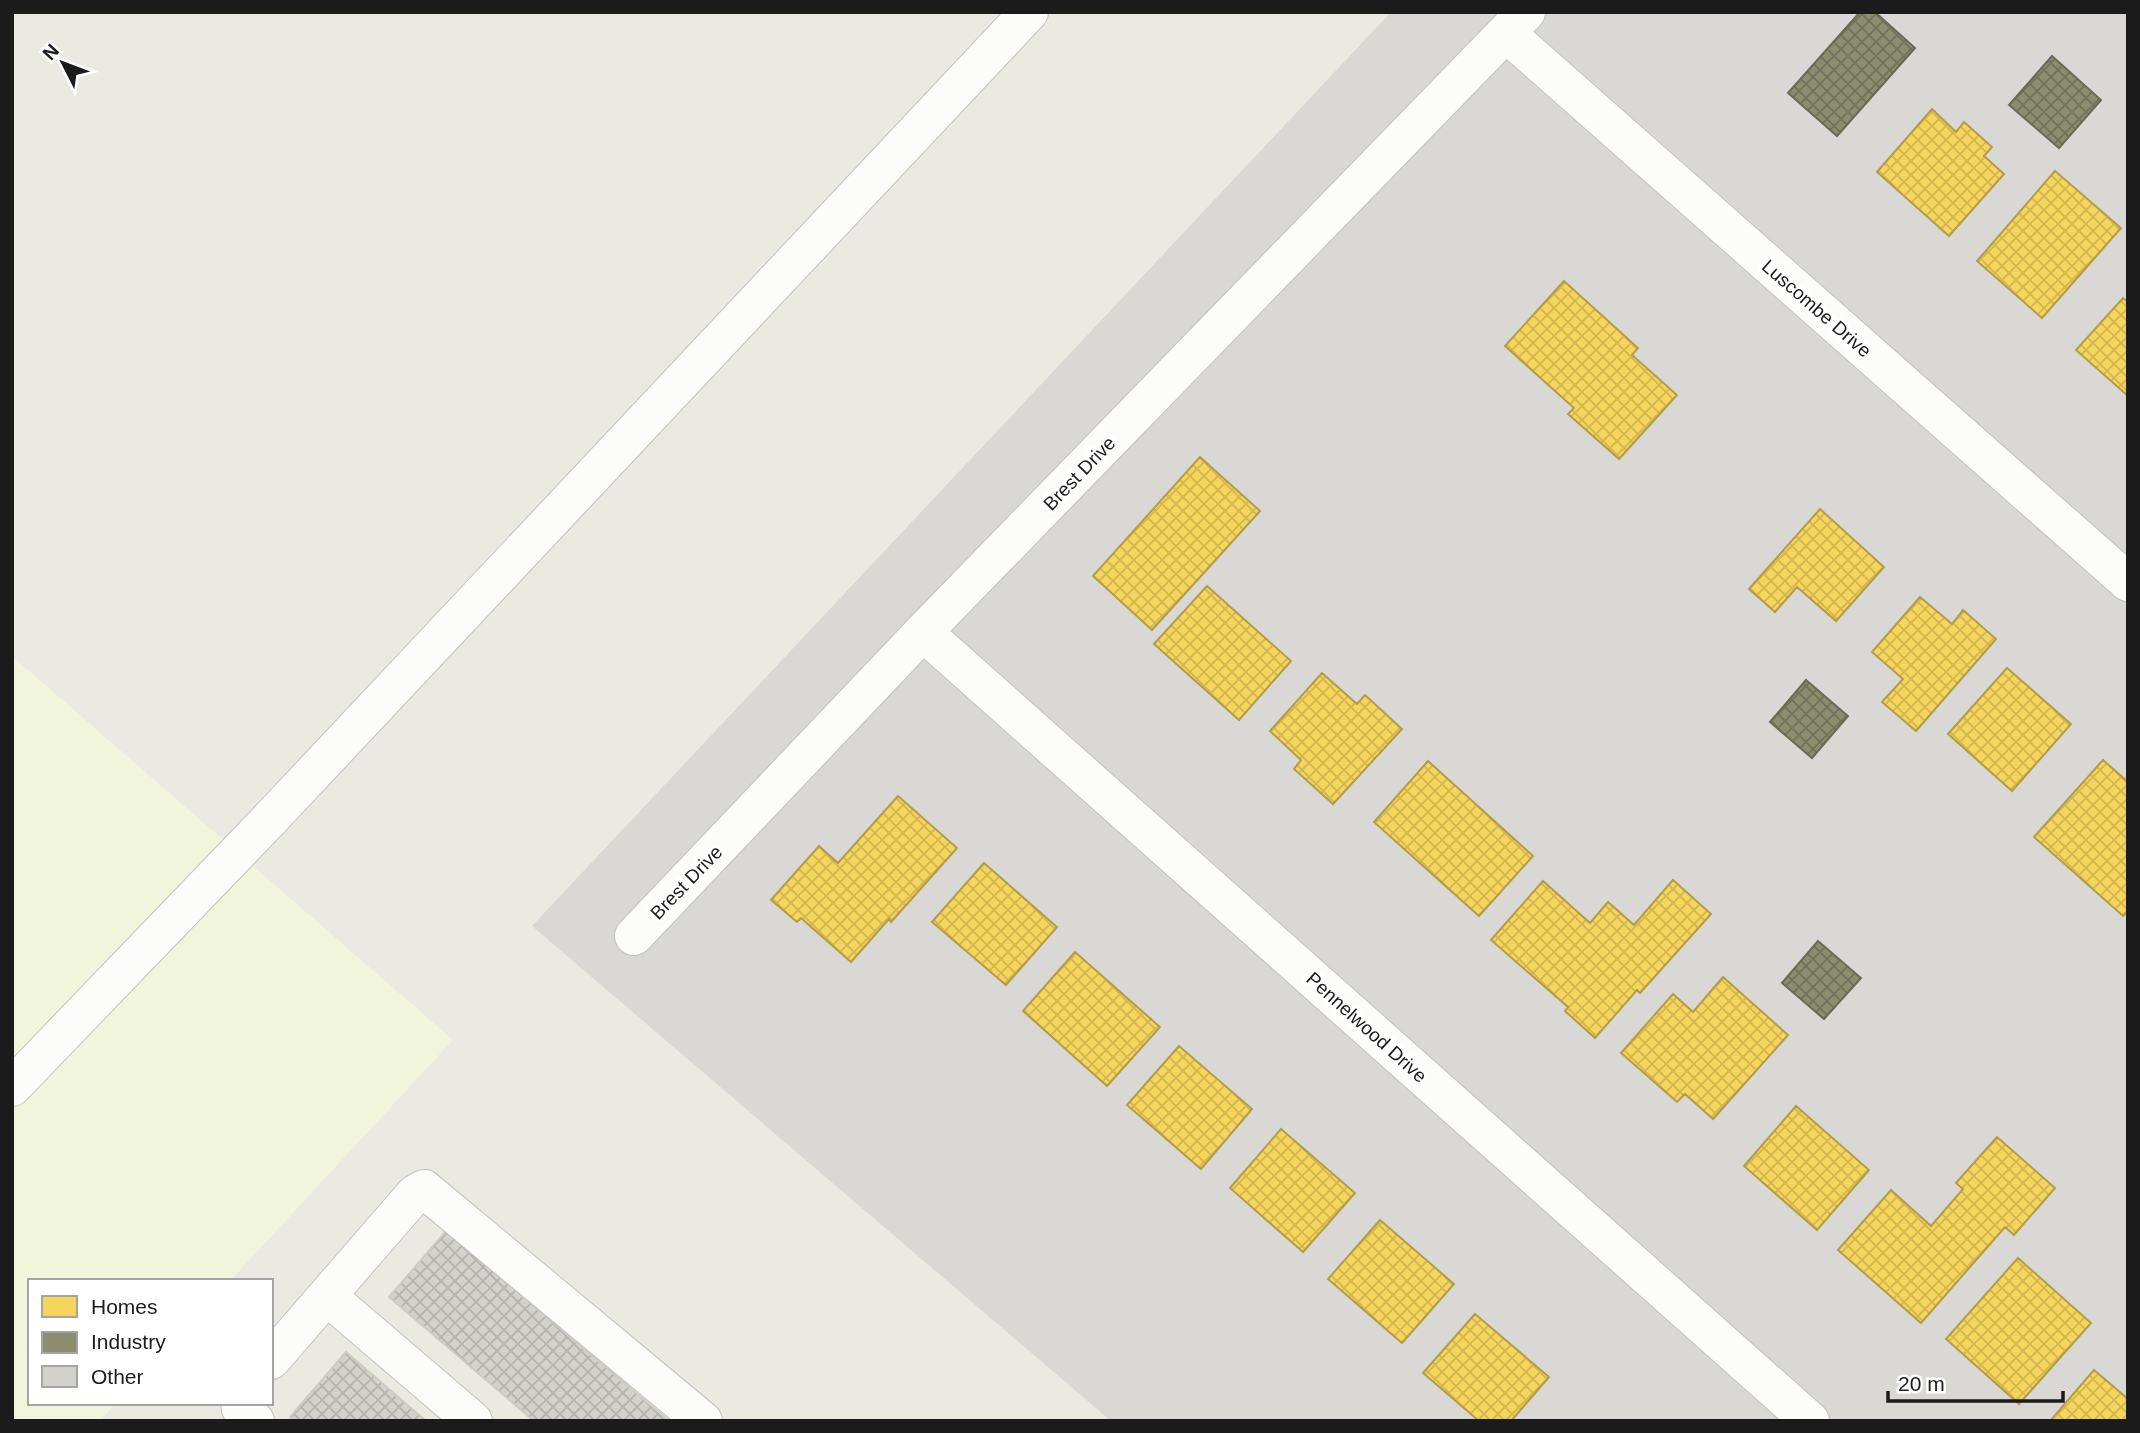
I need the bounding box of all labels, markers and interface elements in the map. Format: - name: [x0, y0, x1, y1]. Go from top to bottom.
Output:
- north arrow: [28, 28, 98, 98]
- text: N: [38, 40, 63, 64]
- street label: Luscombe Drive: [1758, 255, 1875, 361]
- street label: Brest Drive: [1039, 432, 1120, 514]
- street label: Brest Drive: [646, 841, 727, 923]
- street label: Pennelwood Drive: [1302, 968, 1431, 1087]
- legend: [28, 1279, 273, 1405]
- text: Homes: [91, 1295, 158, 1318]
- text: Industry: [91, 1330, 166, 1353]
- scale bar: [1888, 1360, 2063, 1404]
- text: Other: [91, 1365, 144, 1388]
- text: 20 m: [1898, 1372, 1945, 1395]

